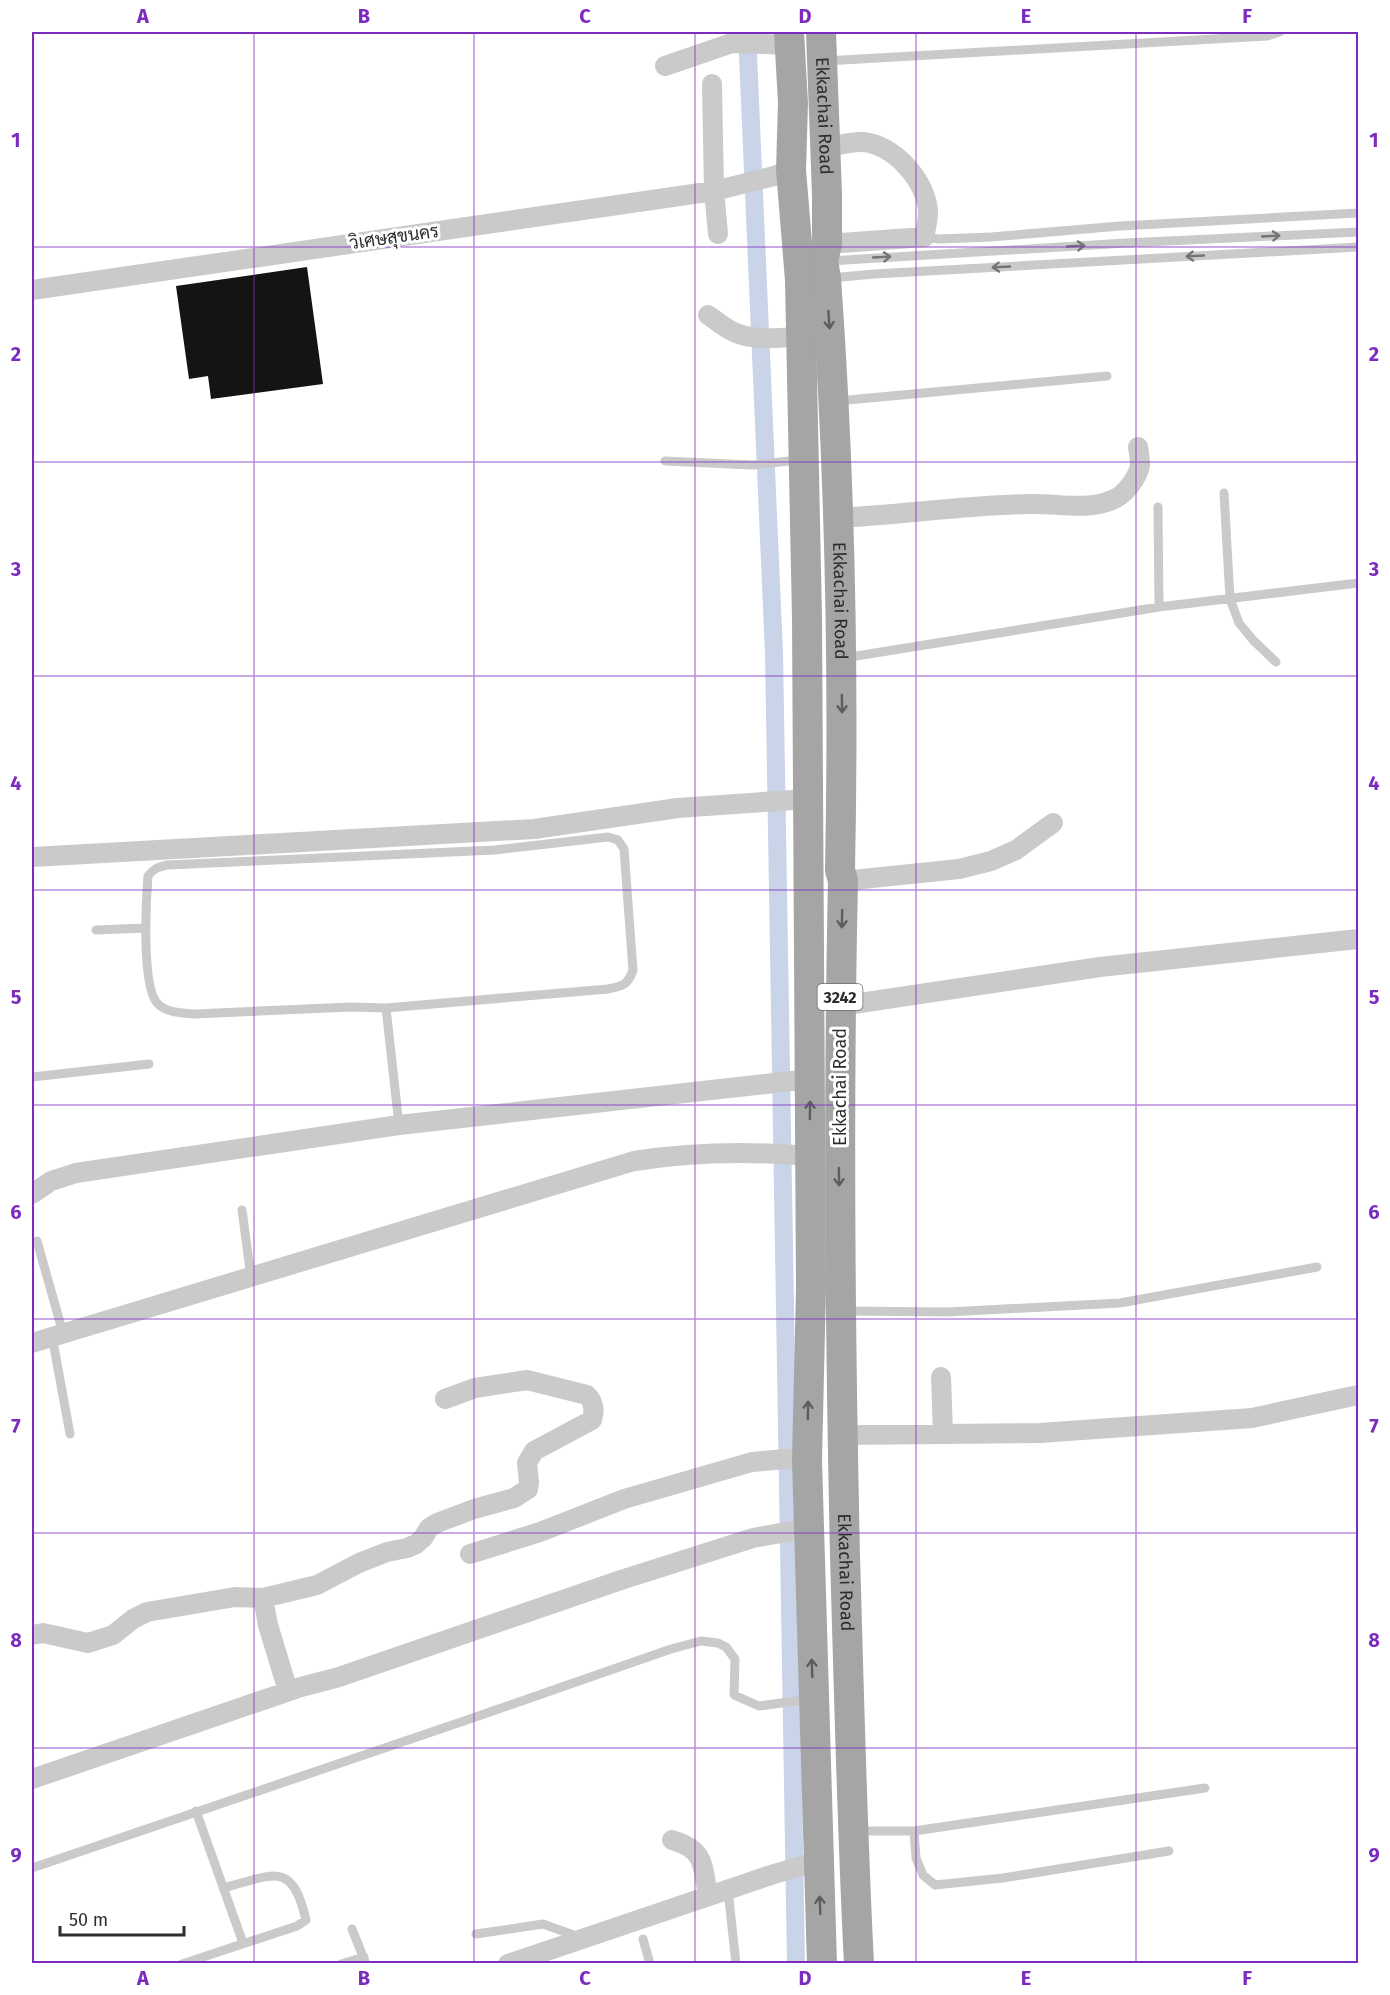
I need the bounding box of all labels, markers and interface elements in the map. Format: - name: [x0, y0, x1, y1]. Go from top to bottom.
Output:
- text: A: [136, 4, 150, 28]
- text: B: [358, 4, 370, 28]
- text: C: [579, 4, 591, 28]
- text: D: [798, 4, 812, 28]
- text: E: [1021, 4, 1031, 28]
- text: F: [1242, 4, 1252, 28]
- street label: Ekkachai Road: [811, 57, 837, 175]
- text: 1: [11, 128, 21, 152]
- text: 1: [1369, 128, 1379, 152]
- street label: วิเศษสุขนคร: [347, 220, 441, 255]
- one-way arrow: [1260, 230, 1280, 241]
- one-way arrow: [1066, 240, 1086, 251]
- one-way arrow: [1186, 250, 1206, 261]
- one-way arrow: [871, 252, 891, 263]
- one-way arrow: [991, 261, 1011, 272]
- one-way arrow: [824, 310, 835, 329]
- text: 2: [11, 342, 21, 366]
- text: 2: [1369, 342, 1379, 366]
- street label: Ekkachai Road: [828, 542, 852, 660]
- text: 3: [10, 557, 21, 581]
- text: 3: [1368, 557, 1379, 581]
- one-way arrow: [836, 693, 847, 713]
- text: 4: [10, 771, 22, 795]
- text: 4: [1368, 771, 1380, 795]
- one-way arrow: [836, 909, 848, 929]
- road number: 3242: [818, 984, 862, 1010]
- text: 5: [11, 985, 22, 1009]
- text: 5: [1369, 985, 1380, 1009]
- street label: Ekkachai Road: [829, 1028, 851, 1146]
- one-way arrow: [804, 1101, 815, 1121]
- one-way arrow: [833, 1167, 845, 1187]
- text: 6: [10, 1200, 22, 1224]
- text: 6: [1368, 1200, 1380, 1224]
- one-way arrow: [802, 1401, 814, 1421]
- text: 7: [11, 1414, 21, 1438]
- text: 7: [1369, 1414, 1379, 1438]
- street label: Ekkachai Road: [833, 1513, 858, 1632]
- text: 8: [10, 1628, 22, 1652]
- text: 8: [1368, 1628, 1380, 1652]
- one-way arrow: [807, 1659, 818, 1679]
- text: 9: [10, 1843, 22, 1867]
- text: 9: [1368, 1843, 1380, 1867]
- one-way arrow: [814, 1896, 825, 1916]
- scale bar: [60, 1899, 184, 1937]
- text: 50 m: [69, 1909, 108, 1931]
- text: A: [136, 1966, 150, 1990]
- text: B: [358, 1966, 370, 1990]
- text: C: [579, 1966, 591, 1990]
- text: D: [798, 1966, 812, 1990]
- text: E: [1021, 1966, 1031, 1990]
- text: F: [1242, 1966, 1252, 1990]

